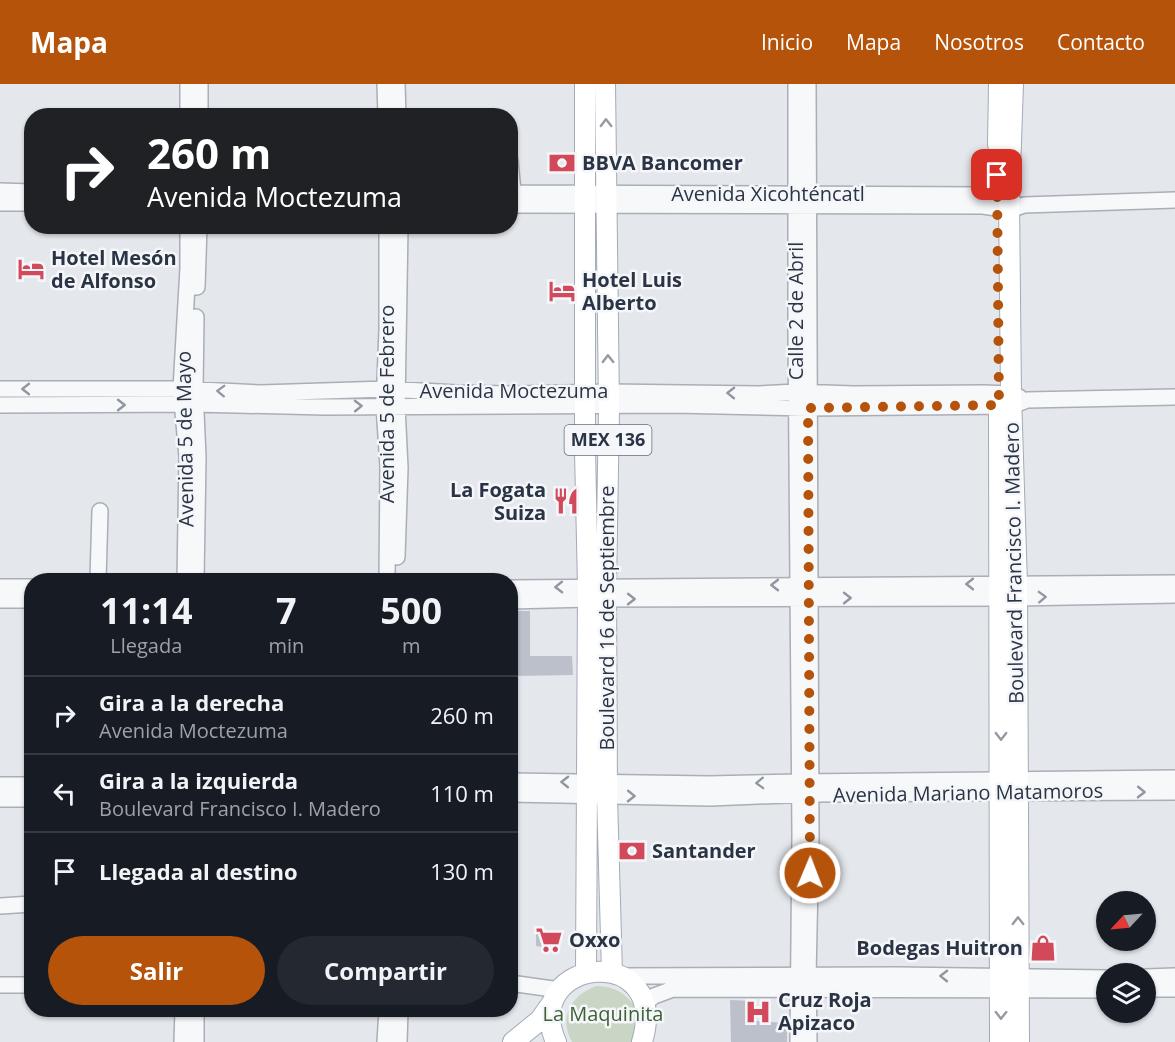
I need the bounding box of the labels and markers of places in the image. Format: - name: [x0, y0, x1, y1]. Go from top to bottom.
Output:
- bank icon: BBVA Bancomer: [547, 148, 577, 178]
- place label: BBVA Bancomer: [582, 149, 743, 176]
- pin: [971, 149, 1022, 200]
- place label: Hotel Mesón de Alfonso: [51, 244, 177, 294]
- hotel icon: Hotel Mesón de Alfonso: [16, 254, 46, 284]
- place label: Hotel Luis Alberto: [582, 266, 682, 316]
- hotel icon: Hotel Luis Alberto: [547, 276, 577, 306]
- place label: La Fogata Suiza: [450, 476, 546, 526]
- restaurant icon: La Fogata Suiza: [551, 486, 581, 516]
- bank icon: Santander: [617, 836, 647, 866]
- place label: Santander: [652, 837, 756, 864]
- supermarket icon: Oxxo: [534, 925, 564, 955]
- place label: Oxxo: [569, 926, 620, 953]
- shop icon: Bodegas Huitron: [1028, 933, 1058, 963]
- place label: Bodegas Huitron: [856, 934, 1023, 961]
- place label: Cruz Roja Apizaco: [778, 986, 872, 1036]
- hospital icon: Cruz Roja Apizaco: [743, 997, 773, 1027]

